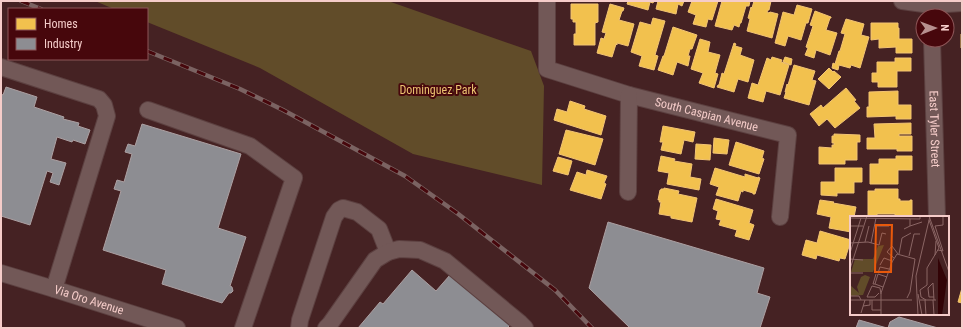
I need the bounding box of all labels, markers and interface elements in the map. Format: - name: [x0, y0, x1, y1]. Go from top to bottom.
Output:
- legend: [8, 8, 148, 60]
- north arrow: [915, 8, 955, 48]
- text: Homes: [44, 17, 78, 31]
- text: N: [938, 24, 951, 32]
- text: Industry: [44, 37, 82, 51]
- park label: Dominguez Park: [399, 83, 477, 97]
- street label: East Tyler Street: [926, 90, 943, 168]
- street label: South Caspian Avenue: [654, 95, 760, 134]
- inset map: [850, 216, 949, 315]
- street label: Via Oro Avenue: [52, 282, 126, 318]

